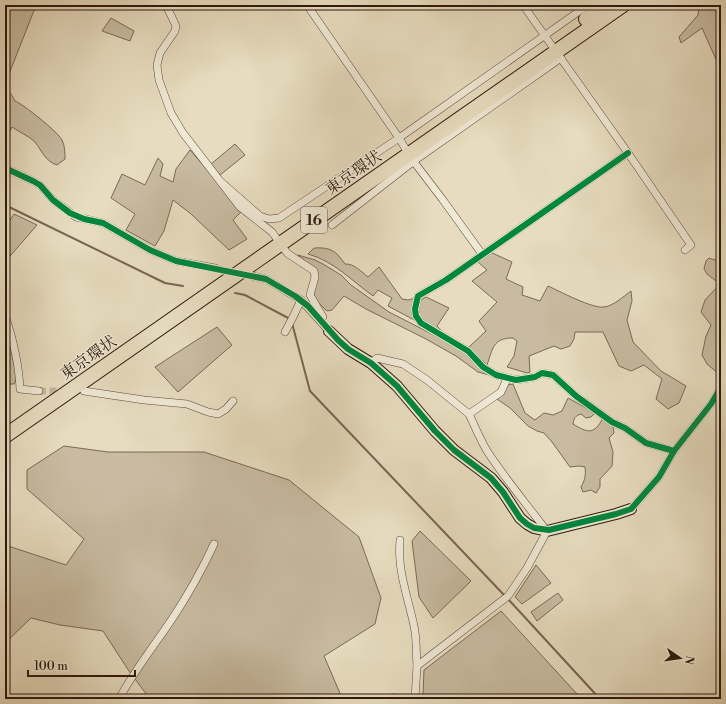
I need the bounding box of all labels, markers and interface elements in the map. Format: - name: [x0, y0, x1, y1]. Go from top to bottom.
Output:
- street label: 東京環状: [322, 146, 386, 199]
- road number: 16: [301, 207, 327, 233]
- street label: 東京環状: [57, 331, 121, 384]
- north arrow: [660, 638, 700, 678]
- scale bar: [28, 652, 135, 678]
- text: N: [681, 654, 697, 666]
- text: 100 m: [34, 659, 68, 674]

